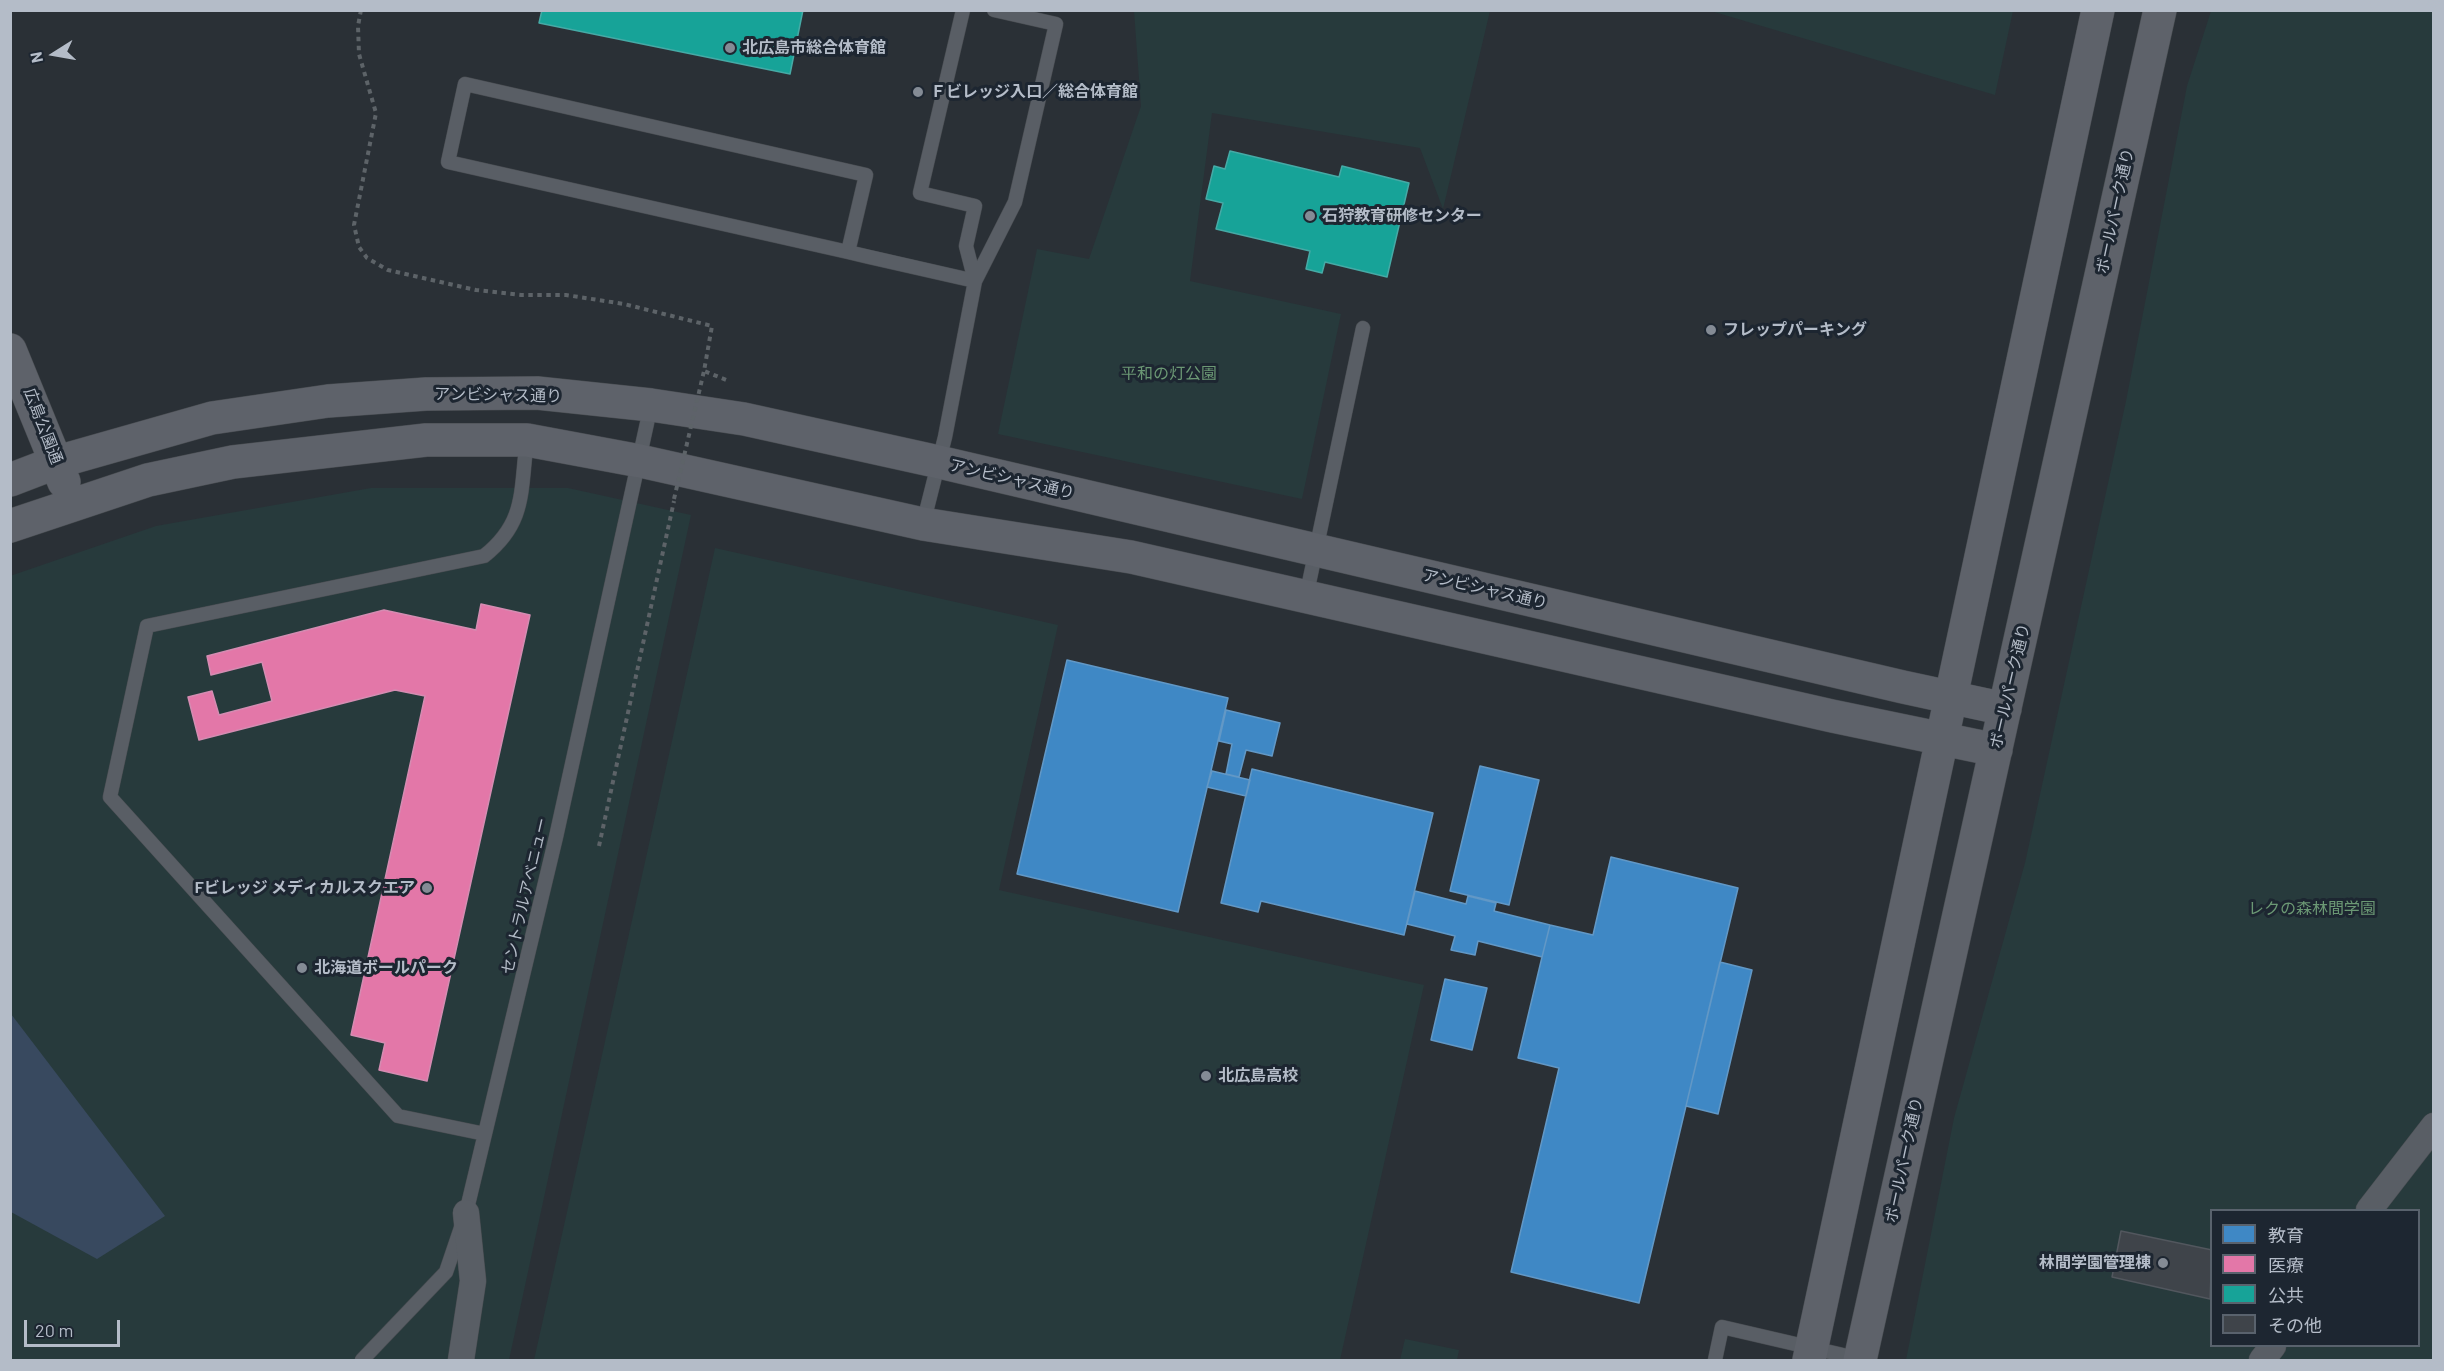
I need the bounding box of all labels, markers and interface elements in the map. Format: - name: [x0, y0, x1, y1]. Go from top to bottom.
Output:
- north arrow: [24, 24, 84, 84]
- place label: 北広島市総合体育館: [742, 38, 886, 58]
- marker: 北広島市総合体育館: [723, 41, 737, 55]
- text: N: [26, 51, 46, 65]
- place label: Ｆビレッジ入口／総合体育館: [930, 82, 1138, 102]
- marker: Ｆビレッジ入口／総合体育館: [911, 85, 925, 99]
- street label: ボールパーク通り: [2092, 146, 2138, 276]
- place label: 石狩教育研修センター: [1322, 206, 1482, 226]
- marker: 石狩教育研修センター: [1303, 209, 1317, 223]
- place label: フレップパーキング: [1723, 320, 1867, 340]
- marker: フレップパーキング: [1704, 323, 1718, 337]
- park label: 平和の灯公園: [1121, 364, 1217, 384]
- street label: アンビシャス通り: [434, 384, 562, 406]
- street label: 広島公園通: [20, 385, 66, 467]
- street label: アンビシャス通り: [947, 455, 1077, 503]
- street label: アンビシャス通り: [1420, 565, 1550, 613]
- street label: ボールパーク通り: [1986, 621, 2034, 751]
- street label: セントラルアベニュー: [498, 816, 552, 976]
- place label: Fビレッジ メディカルスクエア: [195, 878, 415, 898]
- marker: Fビレッジ メディカルスクエア: [420, 881, 434, 895]
- park label: レクの森林間学園: [2248, 899, 2376, 919]
- place label: 北海道ボールパーク: [314, 958, 458, 978]
- marker: 北海道ボールパーク: [295, 961, 309, 975]
- place label: 北広島高校: [1218, 1066, 1298, 1086]
- marker: 北広島高校: [1199, 1069, 1213, 1083]
- street label: ボールパーク通り: [1881, 1095, 1927, 1225]
- legend: [2210, 1209, 2420, 1347]
- text: 教育: [2268, 1224, 2304, 1246]
- place label: 林間学園管理棟: [2039, 1253, 2151, 1273]
- text: 医療: [2268, 1254, 2304, 1276]
- marker: 林間学園管理棟: [2156, 1256, 2170, 1270]
- text: 公共: [2268, 1284, 2304, 1306]
- scale bar: [27, 1308, 123, 1346]
- text: その他: [2268, 1314, 2322, 1336]
- text: 20 m: [35, 1319, 73, 1341]

